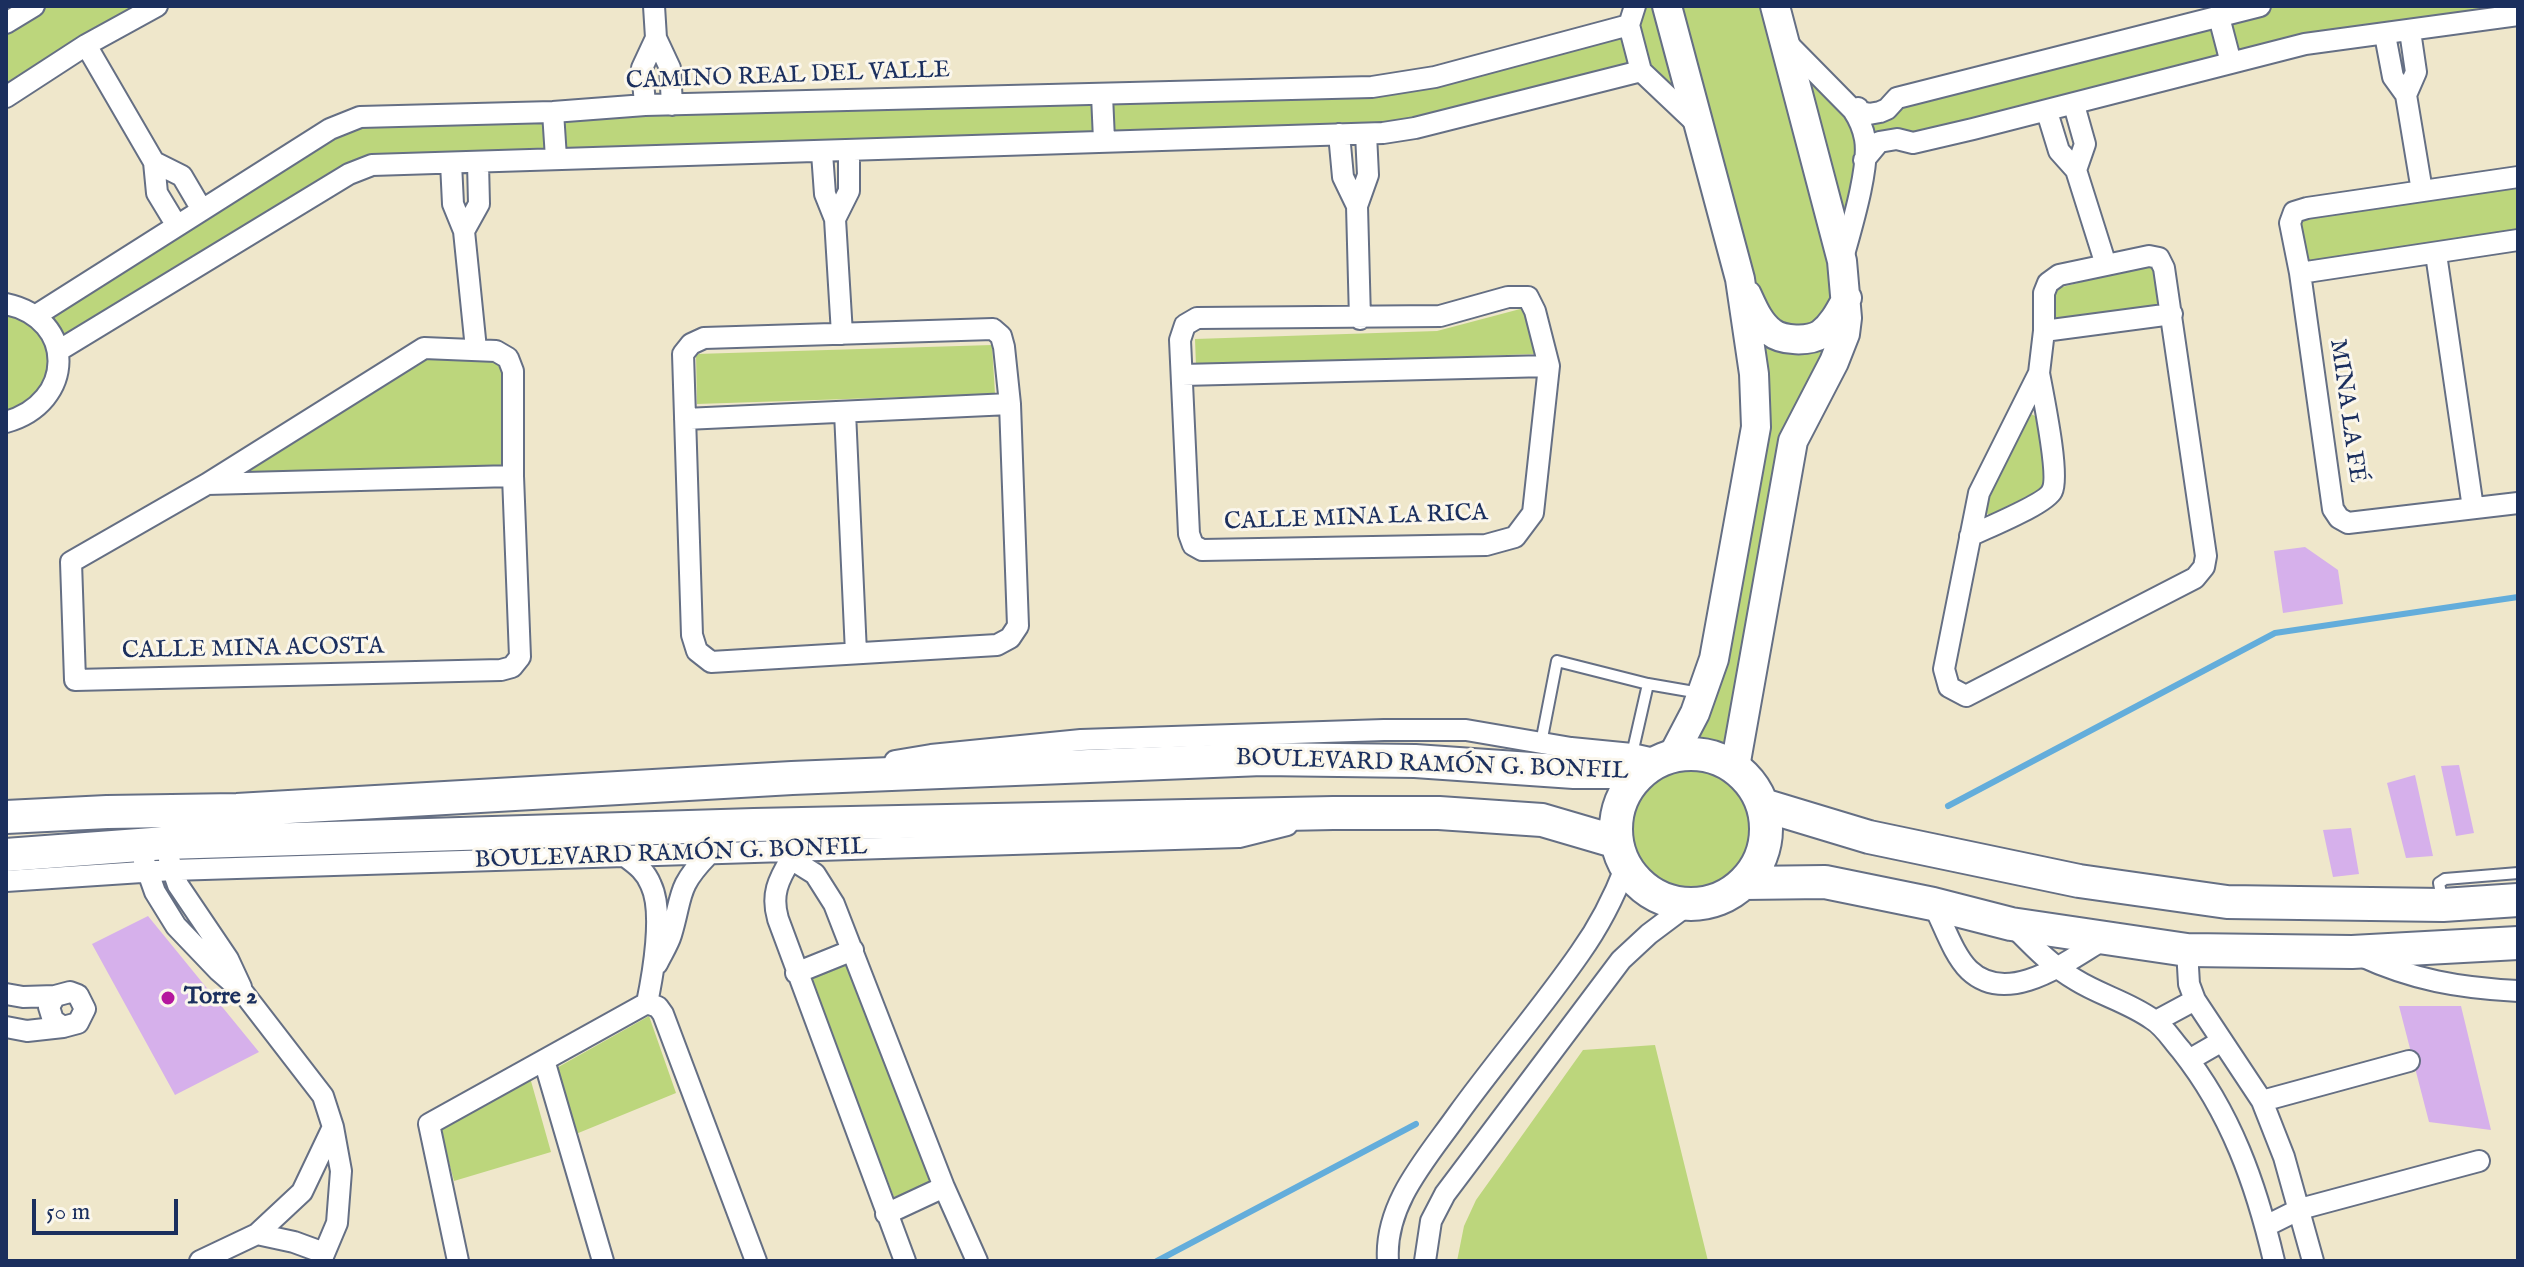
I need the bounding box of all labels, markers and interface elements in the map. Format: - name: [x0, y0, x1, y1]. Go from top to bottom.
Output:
- street label: CAMINO REAL DEL VALLE: [625, 57, 951, 97]
- street label: MINA LA FÉ: [2322, 337, 2370, 485]
- street label: CALLE MINA LA RICA: [1224, 500, 1488, 538]
- street label: CALLE MINA ACOSTA: [122, 633, 384, 667]
- street label: BOULEVARD RAMÓN G. BONFIL: [1235, 745, 1629, 787]
- street label: BOULEVARD RAMÓN G. BONFIL: [474, 834, 868, 876]
- place label: Torre 2: [184, 984, 257, 1012]
- marker: Torre 2: [159, 989, 177, 1007]
- scale bar: [36, 1183, 182, 1233]
- text: 50 m: [46, 1197, 90, 1228]

